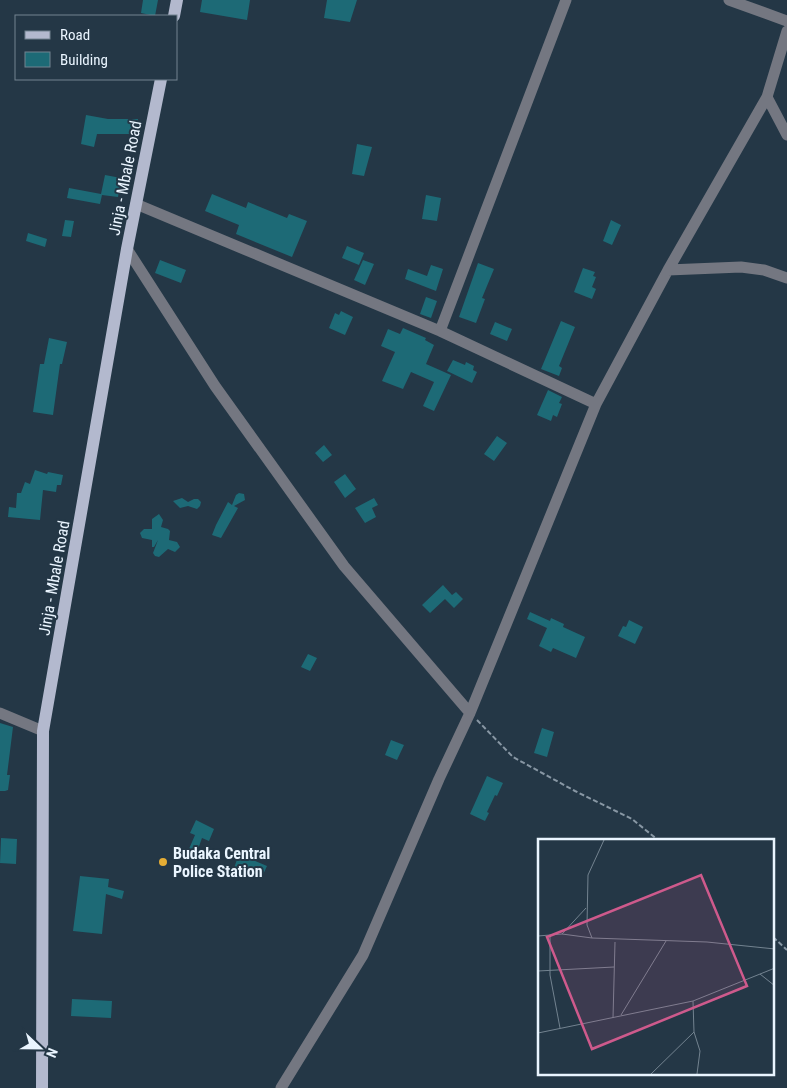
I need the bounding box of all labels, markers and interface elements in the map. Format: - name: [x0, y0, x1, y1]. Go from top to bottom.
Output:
- legend: [15, 15, 178, 80]
- text: Road: [60, 26, 90, 44]
- text: Building: [60, 51, 108, 69]
- street label: Jinja - Mbale Road: [105, 119, 145, 237]
- street label: Jinja - Mbale Road: [35, 519, 73, 637]
- inset map: [538, 839, 774, 1076]
- place label: Budaka Central Police Station: [173, 844, 270, 881]
- marker: Budaka Central Police Station: [157, 856, 169, 868]
- north arrow: [15, 1023, 65, 1073]
- text: N: [43, 1046, 61, 1060]

